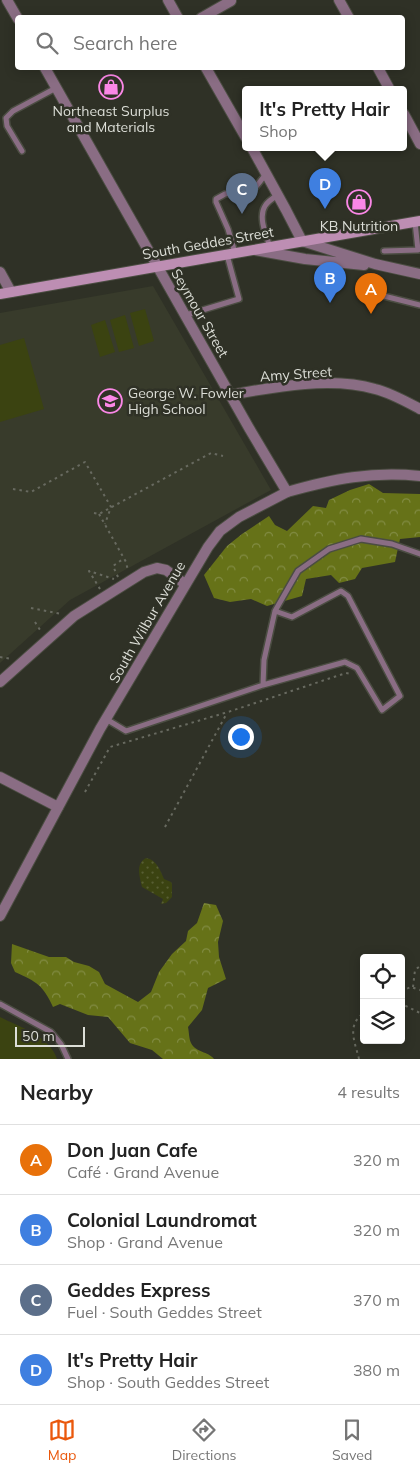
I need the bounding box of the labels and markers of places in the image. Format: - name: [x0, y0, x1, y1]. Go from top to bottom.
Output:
- shop icon: Northeast Surplus and Materials: [98, 74, 124, 100]
- place label: Northeast Surplus and Materials: [52, 102, 170, 136]
- pin: D: [309, 168, 341, 209]
- pin: C: [226, 173, 258, 214]
- shop icon: KB Nutrition: [346, 189, 372, 215]
- place label: KB Nutrition: [320, 217, 398, 235]
- pin: B: [314, 262, 346, 303]
- pin: A: [355, 273, 387, 314]
- place label: George W. Fowler High School: [128, 384, 245, 418]
- school or university icon: George W. Fowler High School: [97, 388, 123, 414]

